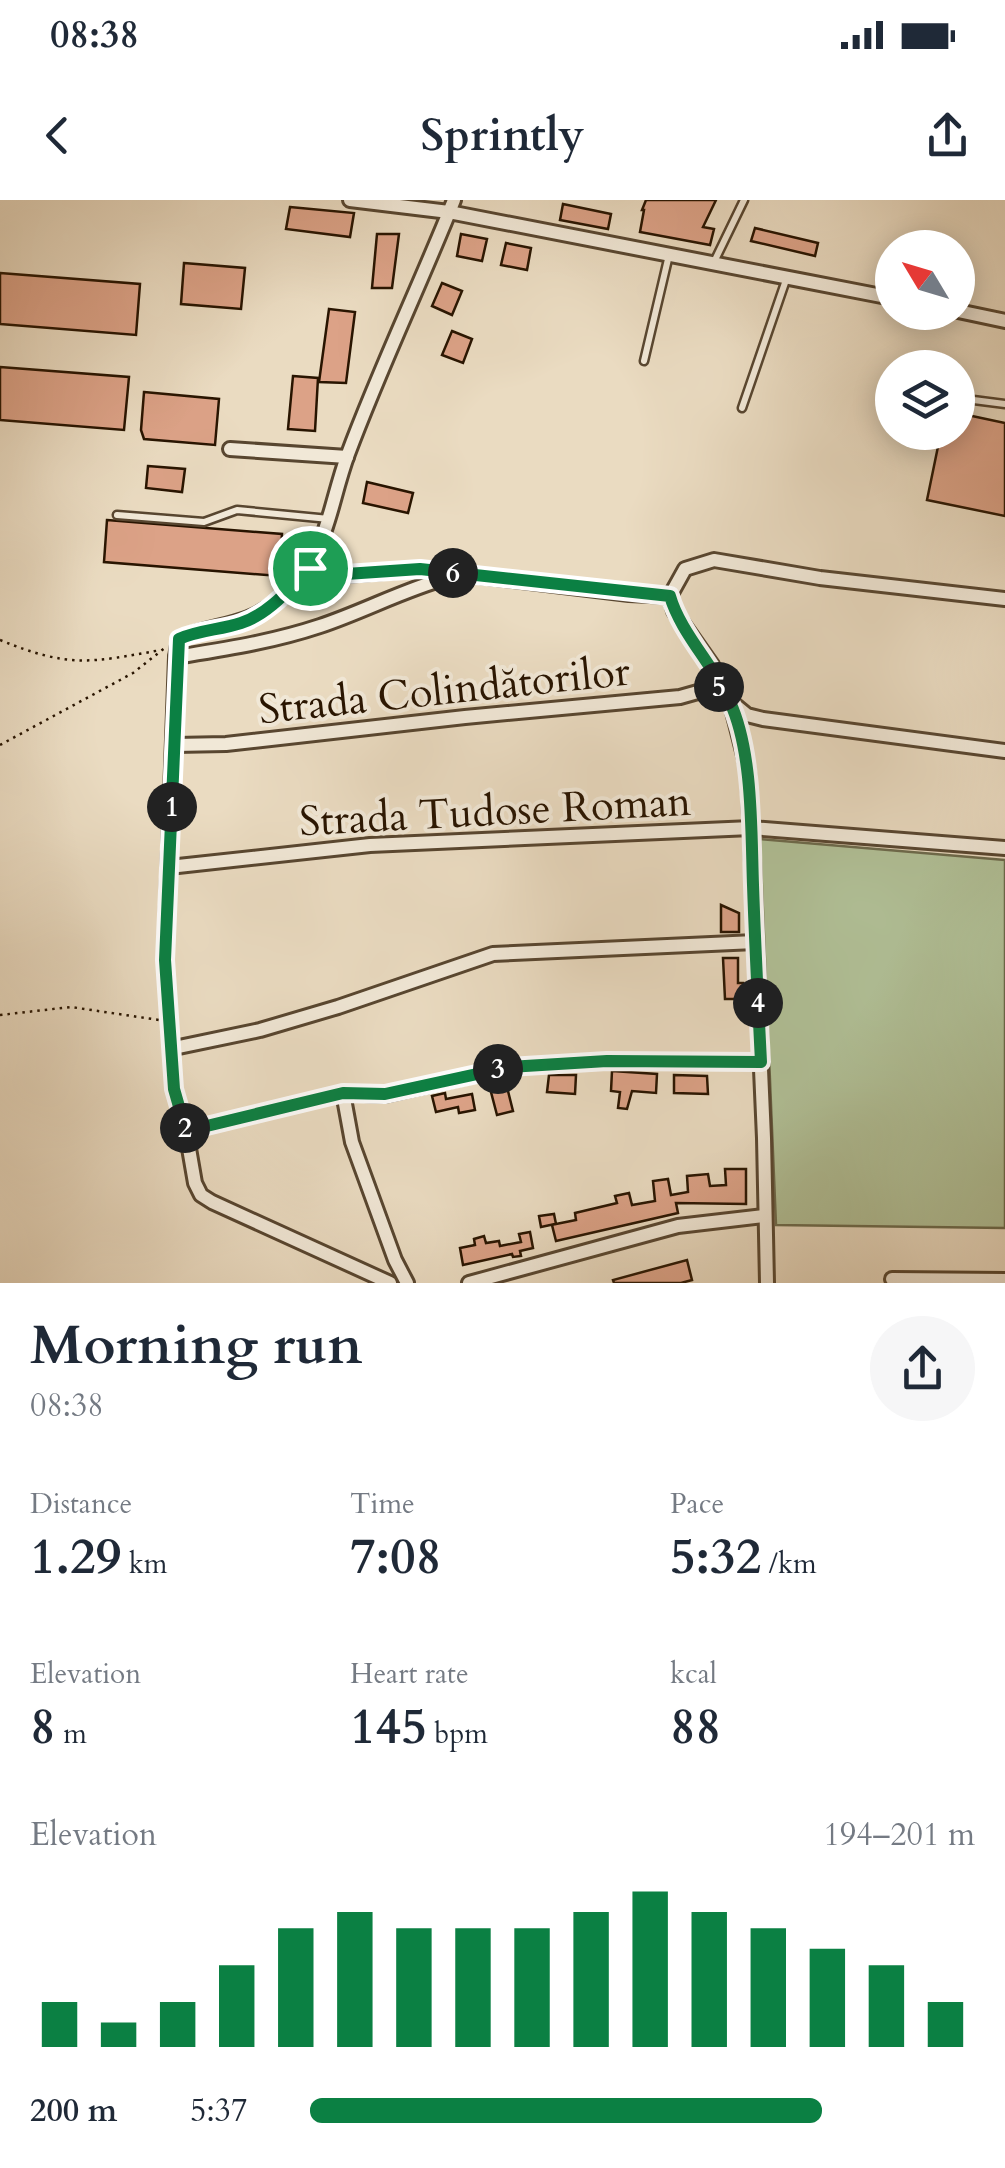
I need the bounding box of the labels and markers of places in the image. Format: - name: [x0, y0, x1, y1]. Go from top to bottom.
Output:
- pin: [268, 526, 353, 611]
- pin: 6: [428, 548, 478, 598]
- pin: 5: [694, 662, 744, 712]
- pin: 1: [147, 782, 197, 832]
- pin: 4: [733, 978, 783, 1028]
- pin: 3: [473, 1044, 523, 1094]
- pin: 2: [160, 1103, 210, 1153]

